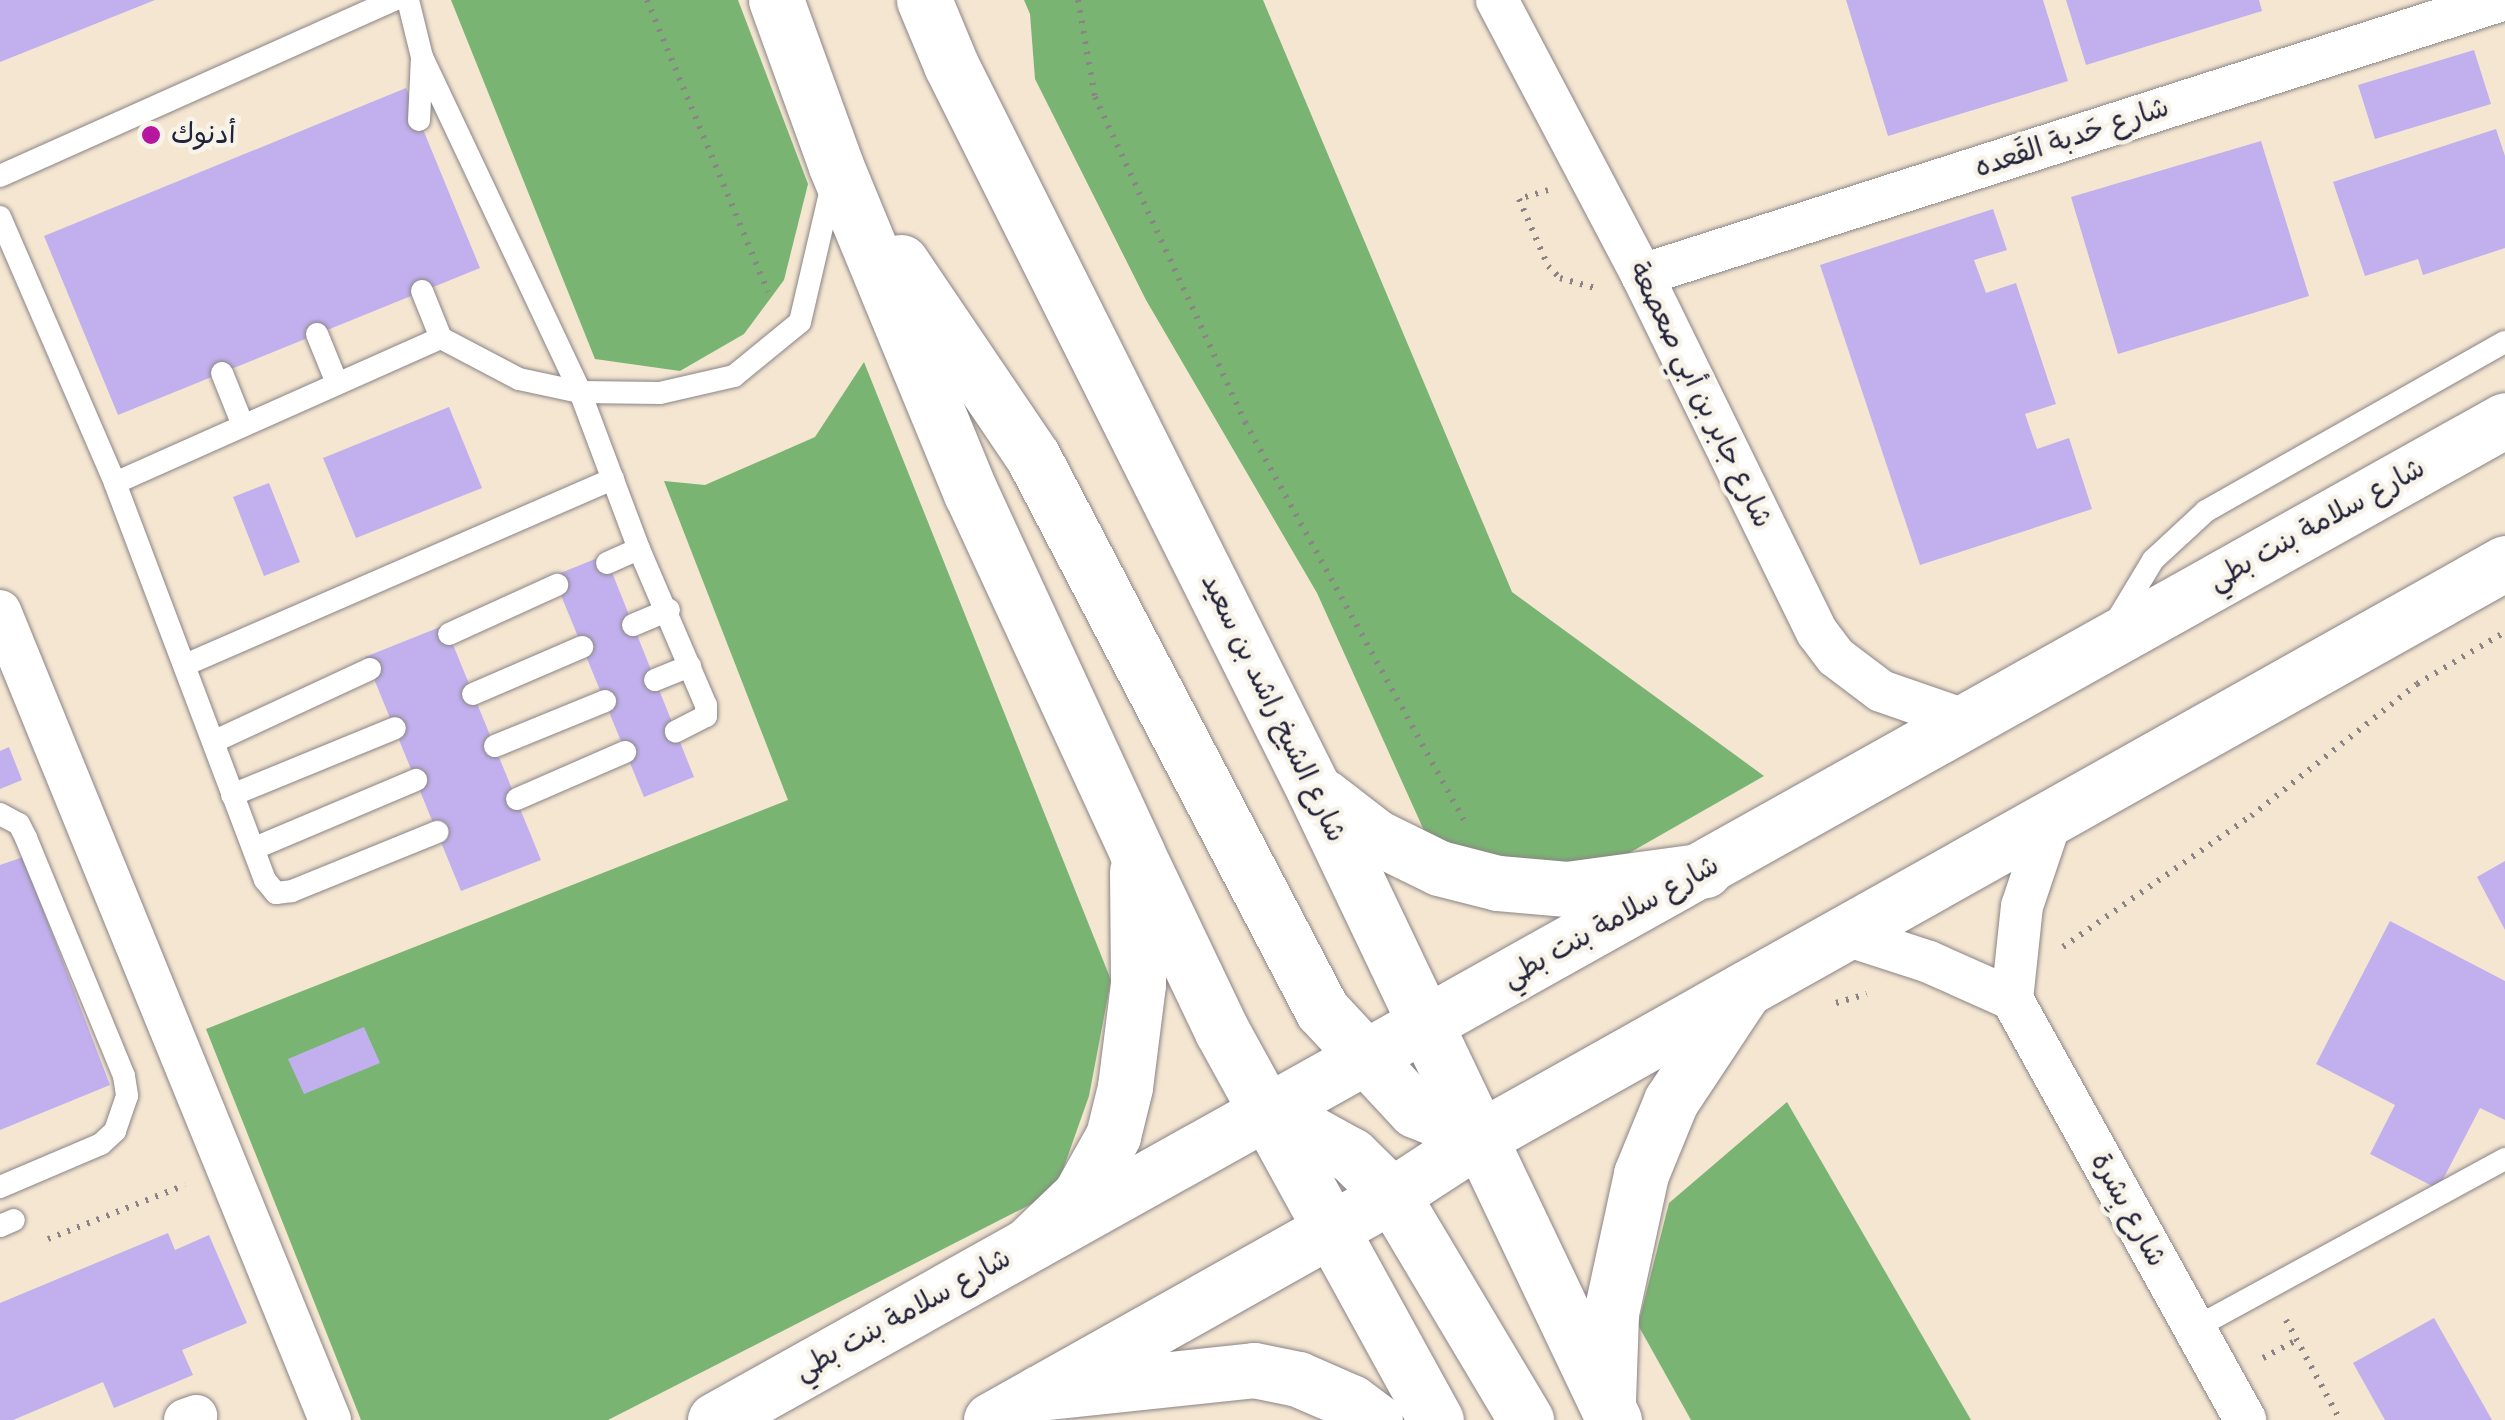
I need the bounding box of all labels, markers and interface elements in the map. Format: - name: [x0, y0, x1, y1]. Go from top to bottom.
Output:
- street label: شارع حَدبة القَعده: [1971, 91, 2173, 185]
- place label: أدنوك: [171, 118, 236, 152]
- marker: أدنوك: [140, 124, 162, 146]
- street label: شارع جابر بن أبي صعصعة: [1621, 257, 1779, 533]
- street label: شارع سلامة بنت بطي: [2203, 452, 2431, 598]
- street label: شارع الشيخ راشد بن سعيد: [1193, 568, 1353, 848]
- street label: شارع سلامة بنت بطي: [1497, 849, 1725, 995]
- street label: شارع بِشرة: [2083, 1147, 2173, 1273]
- street label: شارع سلامة بنت بطي: [789, 1242, 1017, 1388]

